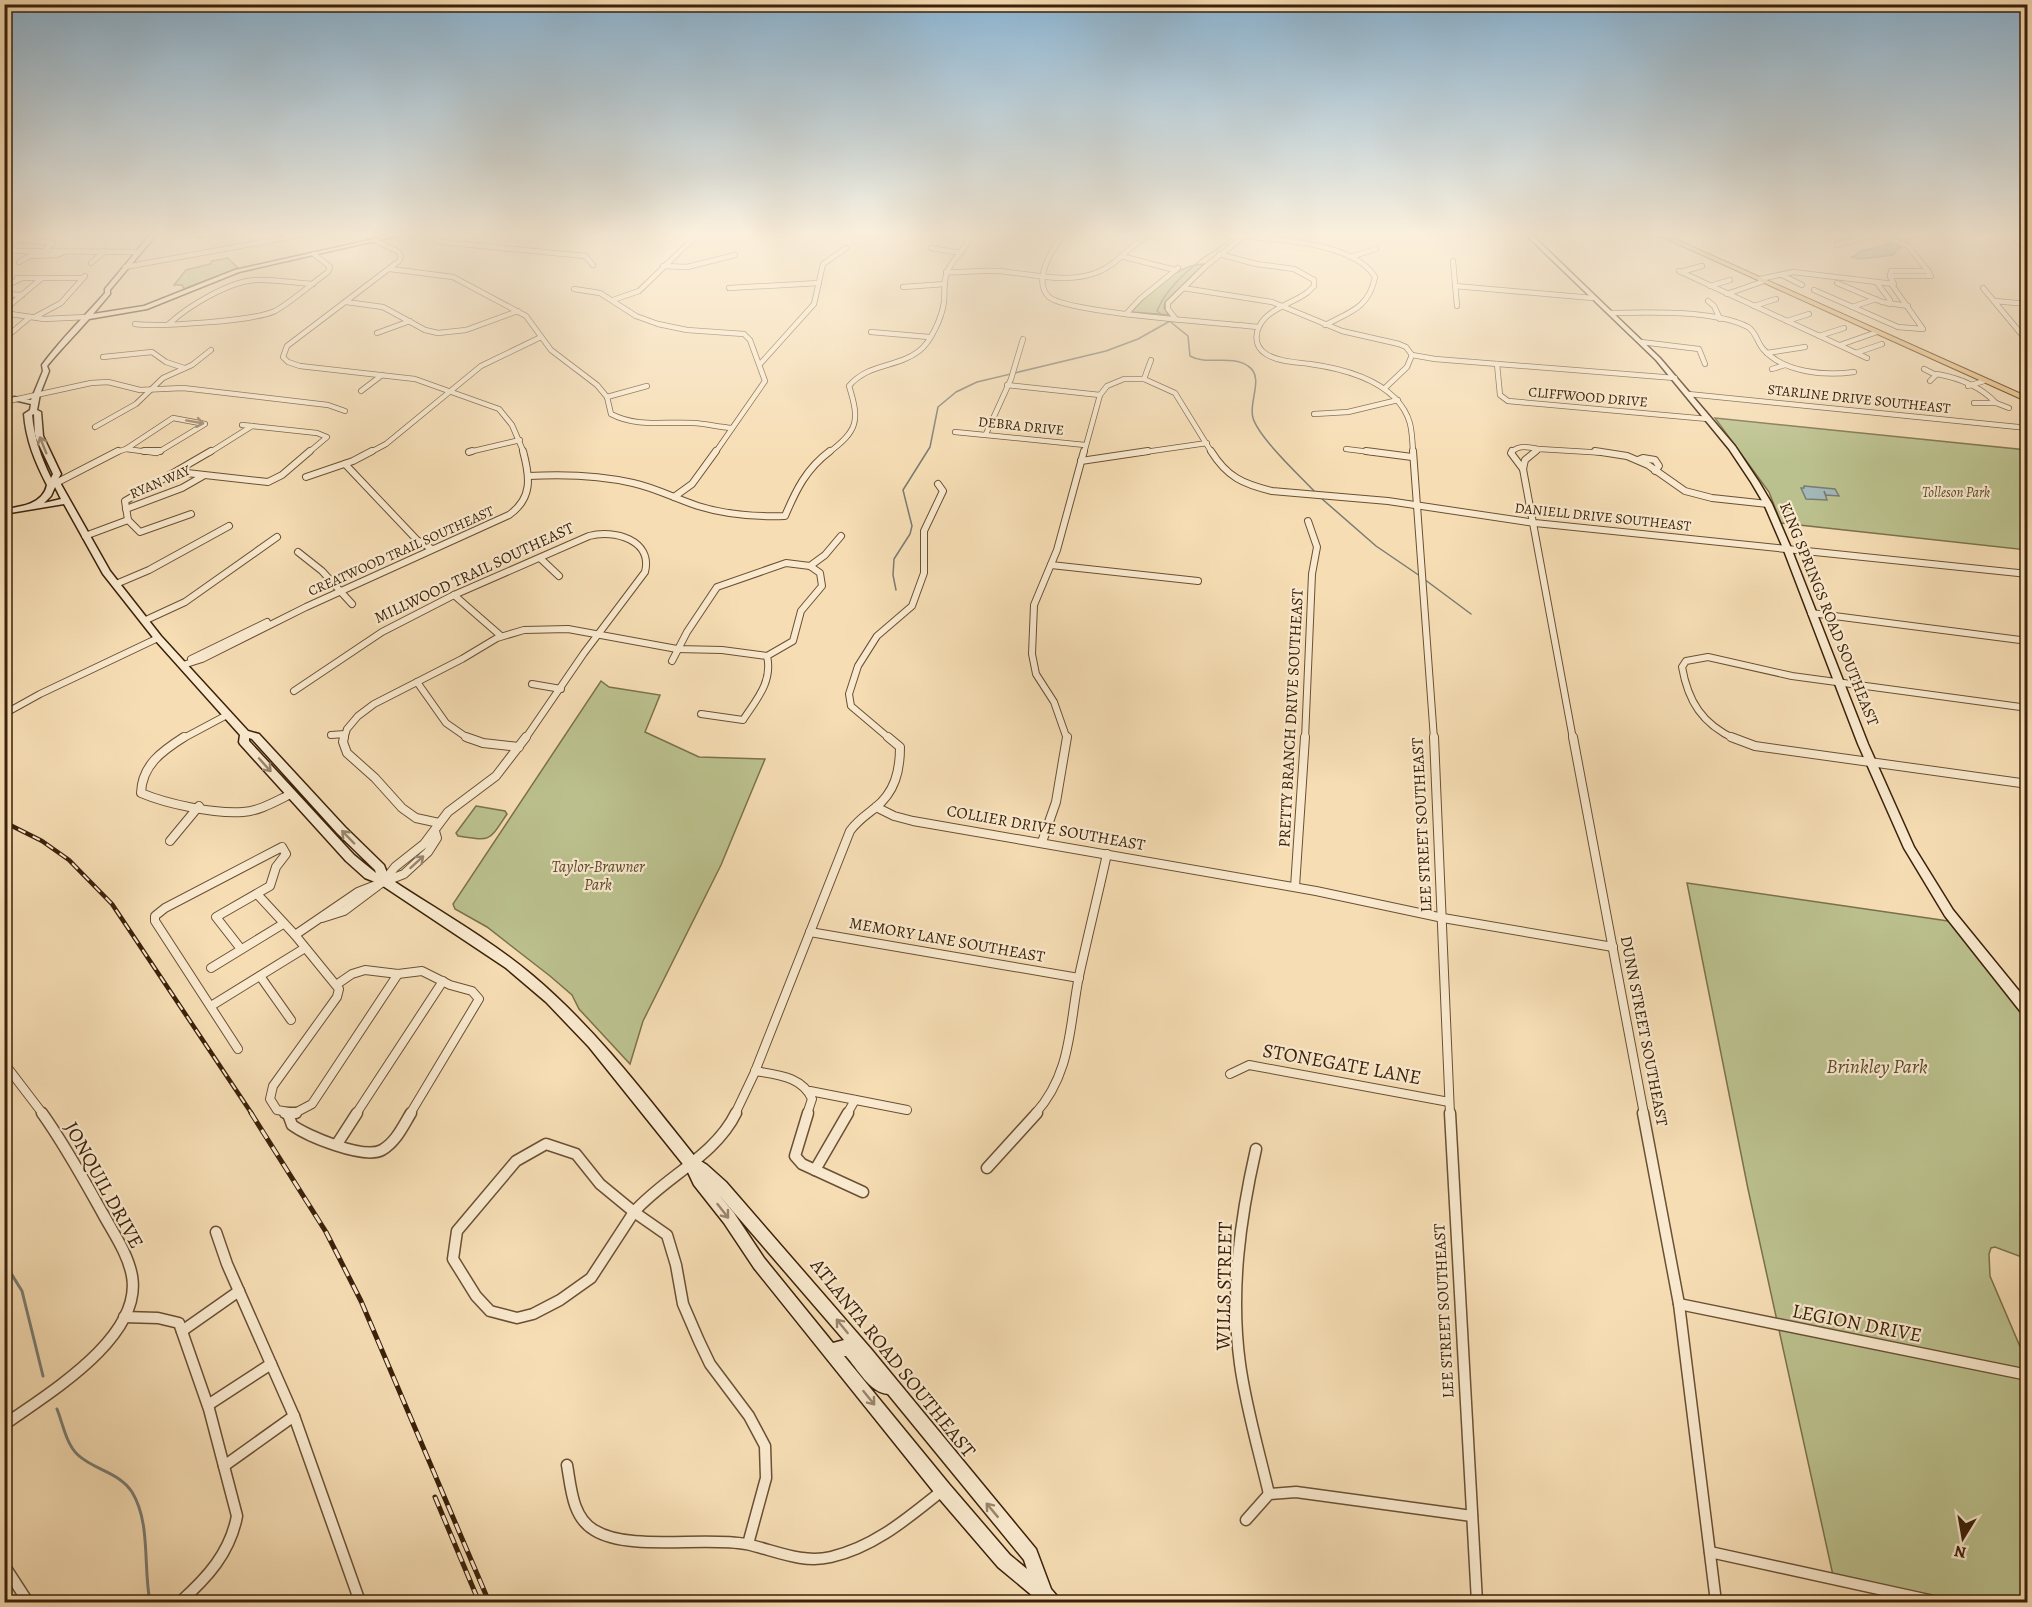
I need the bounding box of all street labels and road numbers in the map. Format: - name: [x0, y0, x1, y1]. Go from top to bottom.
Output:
- street label: STARLINE DRIVE SOUTHEAST: [1767, 380, 1952, 418]
- street label: CLIFFWOOD DRIVE: [1527, 382, 1649, 412]
- street label: DEBRA DRIVE: [977, 412, 1065, 440]
- street label: RYAN WAY: [127, 461, 194, 503]
- street label: DANIELL DRIVE SOUTHEAST: [1514, 498, 1693, 536]
- street label: KING SPRINGS ROAD SOUTHEAST: [1774, 499, 1884, 729]
- street label: CREATWOOD TRAIL SOUTHEAST: [305, 501, 497, 601]
- street label: MILLWOOD TRAIL SOUTHEAST: [371, 517, 578, 629]
- street label: PRETTY BRANCH DRIVE SOUTHEAST: [1273, 588, 1309, 848]
- street label: LEE STREET SOUTHEAST: [1406, 737, 1438, 913]
- street label: COLLIER DRIVE SOUTHEAST: [945, 800, 1147, 856]
- street label: MEMORY LANE SOUTHEAST: [847, 912, 1047, 968]
- street label: DUNN STREET SOUTHEAST: [1615, 934, 1673, 1128]
- street label: STONEGATE LANE: [1261, 1037, 1423, 1091]
- street label: JONQUIL DRIVE: [58, 1117, 150, 1253]
- street label: WILLS STREET: [1209, 1221, 1239, 1352]
- street label: LEE STREET SOUTHEAST: [1428, 1223, 1460, 1399]
- street label: ATLANTA ROAD SOUTHEAST: [804, 1252, 982, 1463]
- street label: LEGION DRIVE: [1790, 1297, 1924, 1349]

